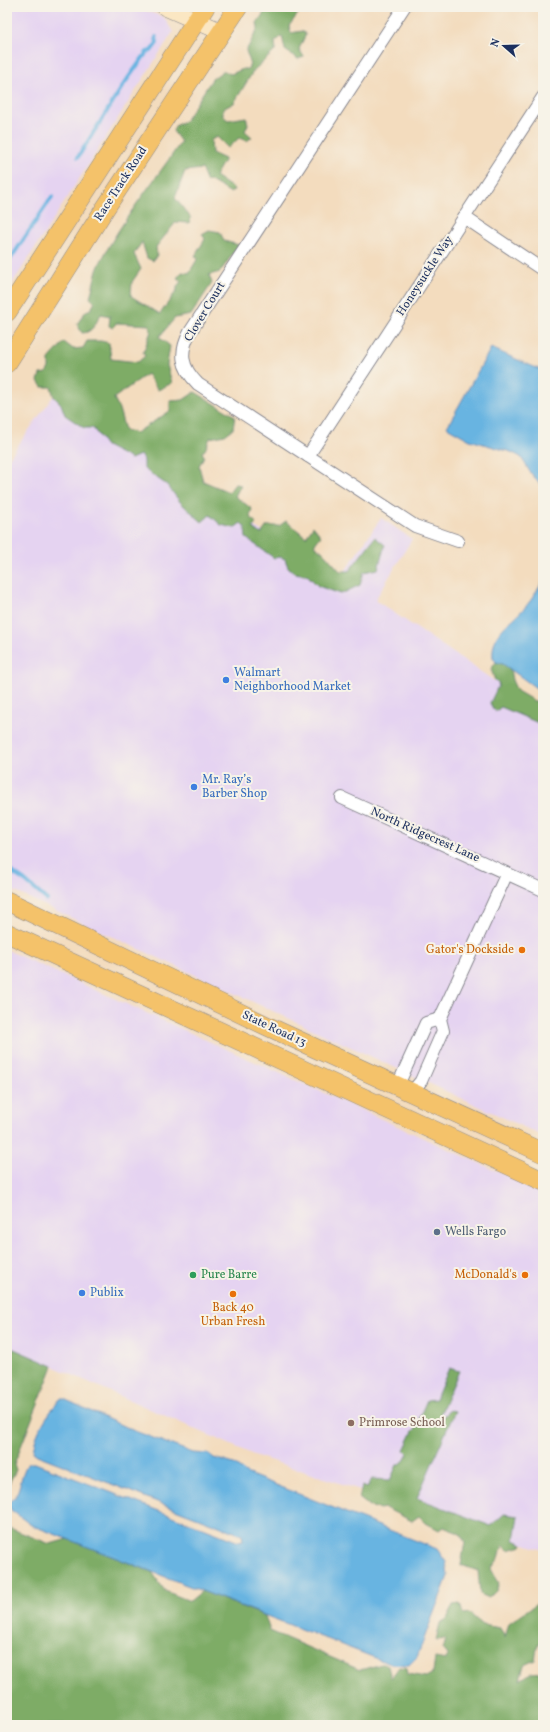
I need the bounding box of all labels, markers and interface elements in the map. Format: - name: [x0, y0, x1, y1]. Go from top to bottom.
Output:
- north arrow: [484, 26, 524, 66]
- text: N: [488, 37, 504, 49]
- street label: Race Track Road: [91, 143, 151, 224]
- street label: Honeysuckle Way: [393, 232, 457, 319]
- street label: Clover Court: [181, 279, 229, 345]
- place label: Walmart Neighborhood Market: [234, 665, 351, 695]
- marker: Walmart Neighborhood Market: [221, 675, 231, 685]
- place label: Mr. Ray’s Barber Shop: [202, 772, 267, 802]
- marker: Mr. Ray’s Barber Shop: [189, 782, 199, 792]
- street label: North Ridgecrest Lane: [368, 804, 482, 866]
- place label: Gator's Dockside: [426, 942, 514, 958]
- marker: Gator's Dockside: [517, 945, 527, 955]
- street label: State Road 13: [239, 1007, 309, 1051]
- place label: Wells Fargo: [445, 1224, 506, 1240]
- marker: Wells Fargo: [432, 1227, 442, 1237]
- place label: Pure Barre: [201, 1267, 257, 1283]
- place label: McDonald's: [455, 1267, 517, 1283]
- marker: Pure Barre: [188, 1270, 198, 1280]
- marker: McDonald's: [520, 1270, 530, 1280]
- place label: Publix: [90, 1285, 124, 1301]
- marker: Publix: [77, 1288, 87, 1298]
- marker: Back 40 Urban Fresh: [228, 1289, 238, 1299]
- place label: Back 40 Urban Fresh: [201, 1300, 265, 1330]
- place label: Primrose School: [359, 1415, 445, 1431]
- marker: Primrose School: [346, 1418, 356, 1428]

